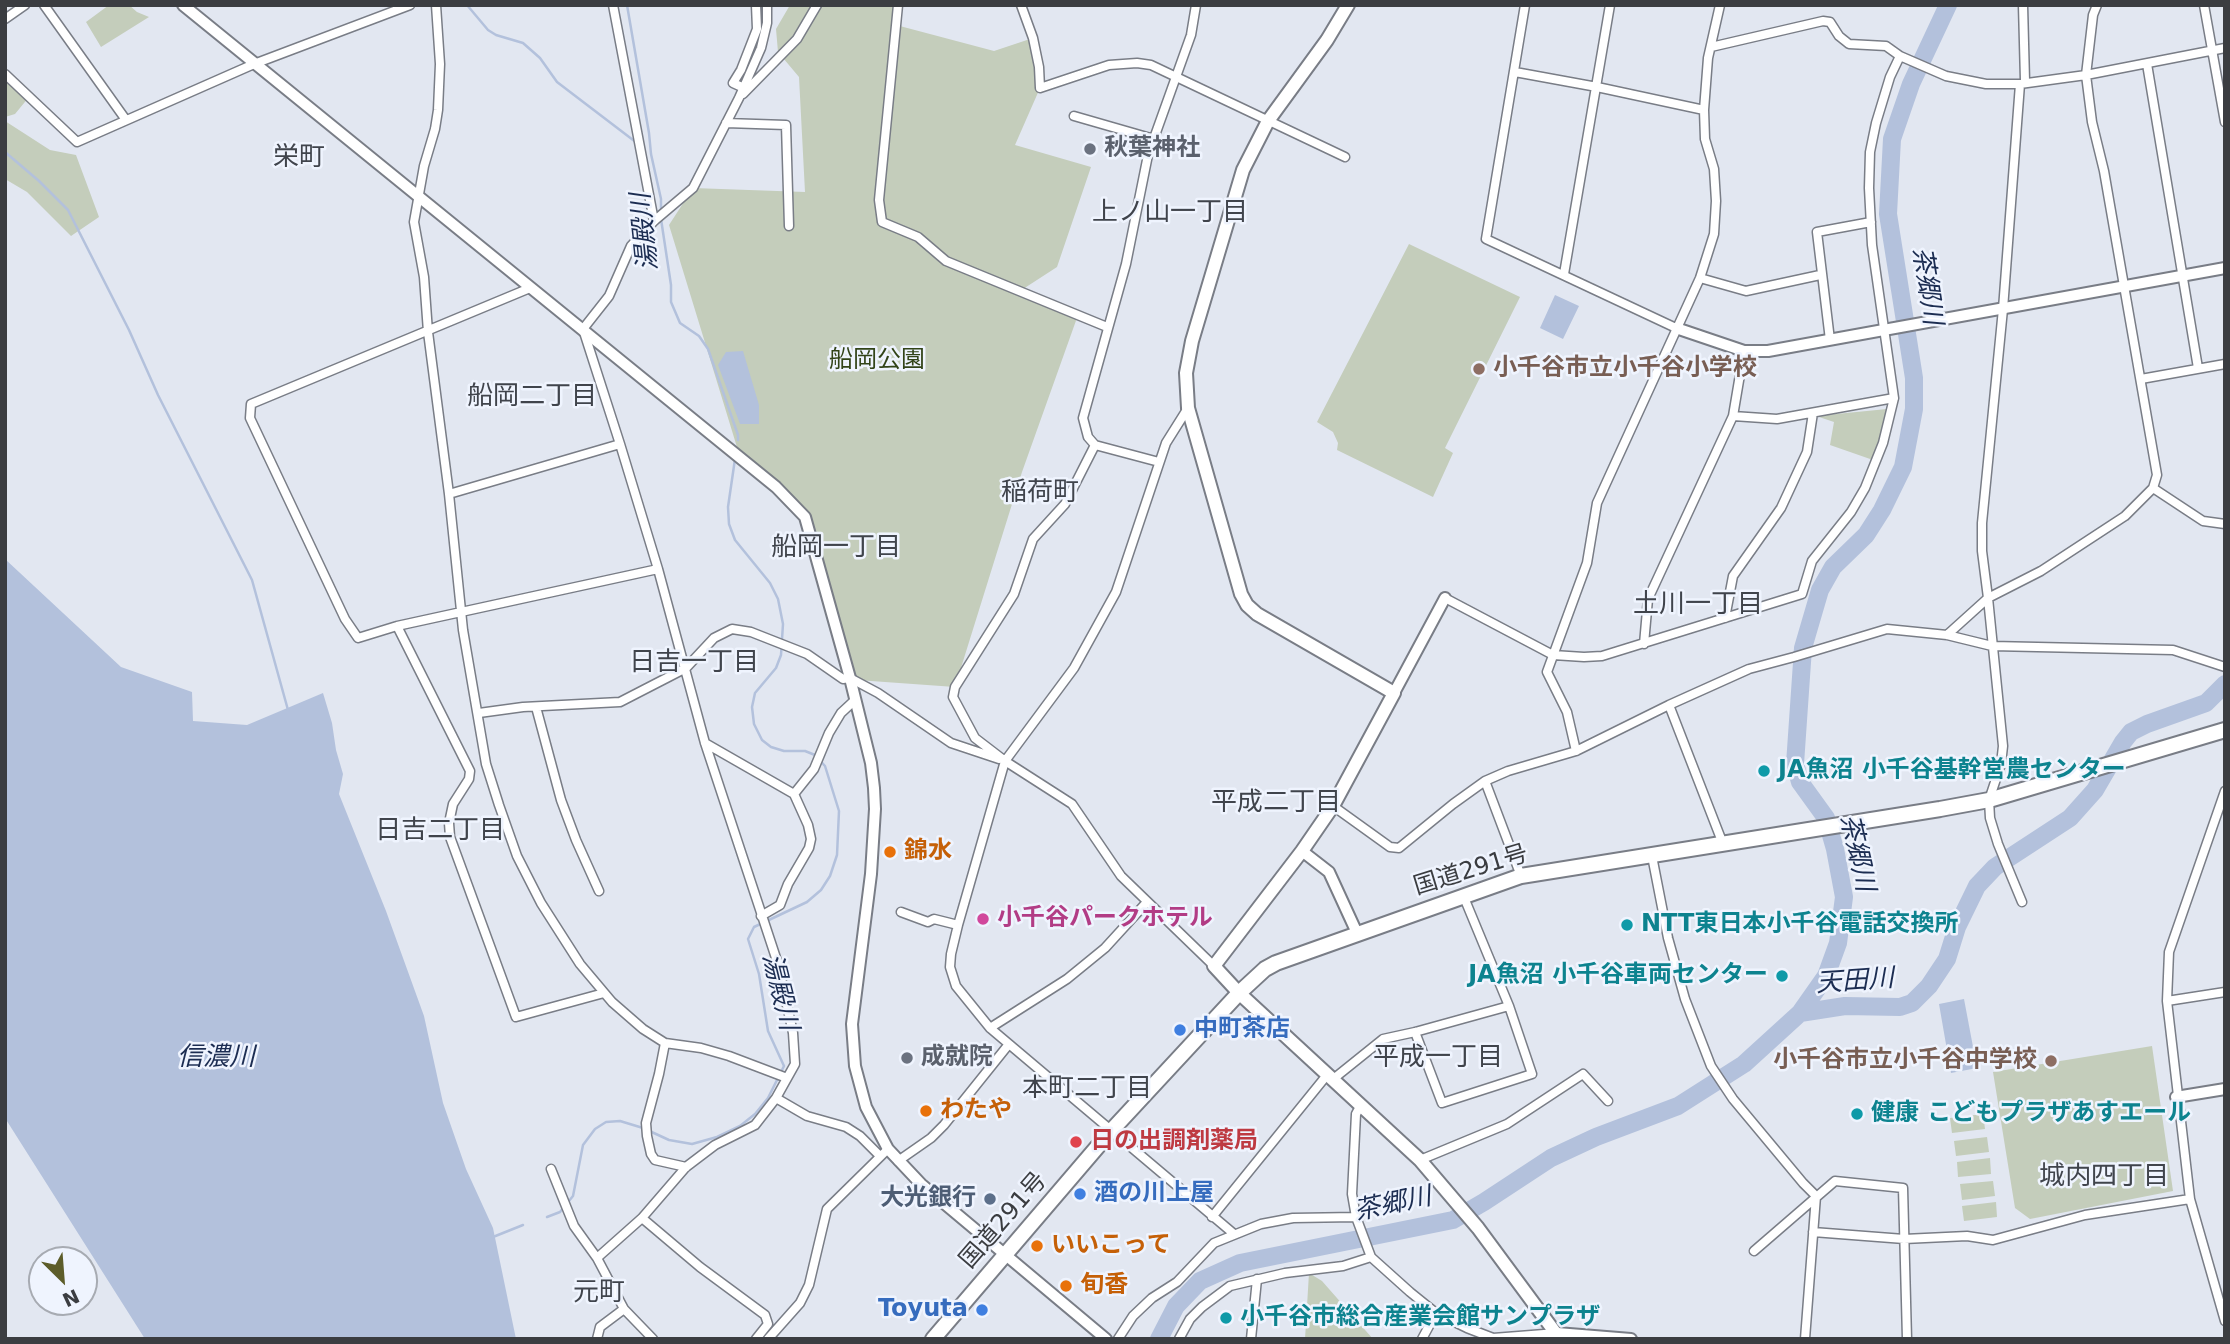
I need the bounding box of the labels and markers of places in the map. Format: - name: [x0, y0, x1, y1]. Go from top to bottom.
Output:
- place label: 秋葉神社: [1104, 135, 1200, 163]
- marker: 秋葉神社: [1082, 141, 1098, 157]
- place label: 小千谷市立小千谷小学校: [1493, 355, 1757, 383]
- marker: 小千谷市立小千谷小学校: [1471, 361, 1487, 377]
- place label: JA魚沼 小千谷基幹営農センター: [1778, 757, 2126, 785]
- marker: JA魚沼 小千谷基幹営農センター: [1756, 763, 1772, 779]
- place label: 錦水: [904, 838, 952, 866]
- marker: 錦水: [882, 844, 898, 860]
- place label: 小千谷パークホテル: [997, 905, 1213, 933]
- marker: 小千谷パークホテル: [975, 911, 991, 927]
- place label: NTT東日本小千谷電話交換所: [1641, 911, 1958, 939]
- marker: NTT東日本小千谷電話交換所: [1619, 917, 1635, 933]
- place label: JA魚沼 小千谷車両センター: [1468, 962, 1768, 990]
- marker: JA魚沼 小千谷車両センター: [1774, 968, 1790, 984]
- place label: 中町茶店: [1194, 1016, 1290, 1044]
- marker: 中町茶店: [1172, 1022, 1188, 1038]
- place label: 成就院: [921, 1044, 993, 1072]
- place label: 小千谷市立小千谷中学校: [1773, 1047, 2037, 1075]
- marker: 成就院: [899, 1050, 915, 1066]
- marker: 小千谷市立小千谷中学校: [2043, 1053, 2059, 1069]
- place label: わたや: [940, 1097, 1012, 1125]
- place label: 健康 こどもプラザあすエール: [1871, 1100, 2191, 1128]
- marker: わたや: [918, 1103, 934, 1119]
- marker: 健康 こどもプラザあすエール: [1849, 1106, 1865, 1122]
- place label: 日の出調剤薬局: [1090, 1128, 1258, 1156]
- marker: 日の出調剤薬局: [1068, 1134, 1084, 1150]
- place label: 酒の川上屋: [1094, 1180, 1214, 1208]
- place label: 大光銀行: [880, 1185, 976, 1213]
- marker: 酒の川上屋: [1072, 1186, 1088, 1202]
- marker: 大光銀行: [982, 1191, 998, 1207]
- place label: いいこって: [1051, 1232, 1171, 1260]
- marker: いいこって: [1029, 1238, 1045, 1254]
- place label: 旬香: [1080, 1272, 1128, 1300]
- marker: 旬香: [1058, 1278, 1074, 1294]
- place label: Toyuta: [878, 1296, 968, 1324]
- marker: Toyuta: [974, 1302, 990, 1318]
- place label: 小千谷市総合産業会館サンプラザ: [1240, 1304, 1600, 1332]
- marker: 小千谷市総合産業会館サンプラザ: [1218, 1310, 1234, 1326]

